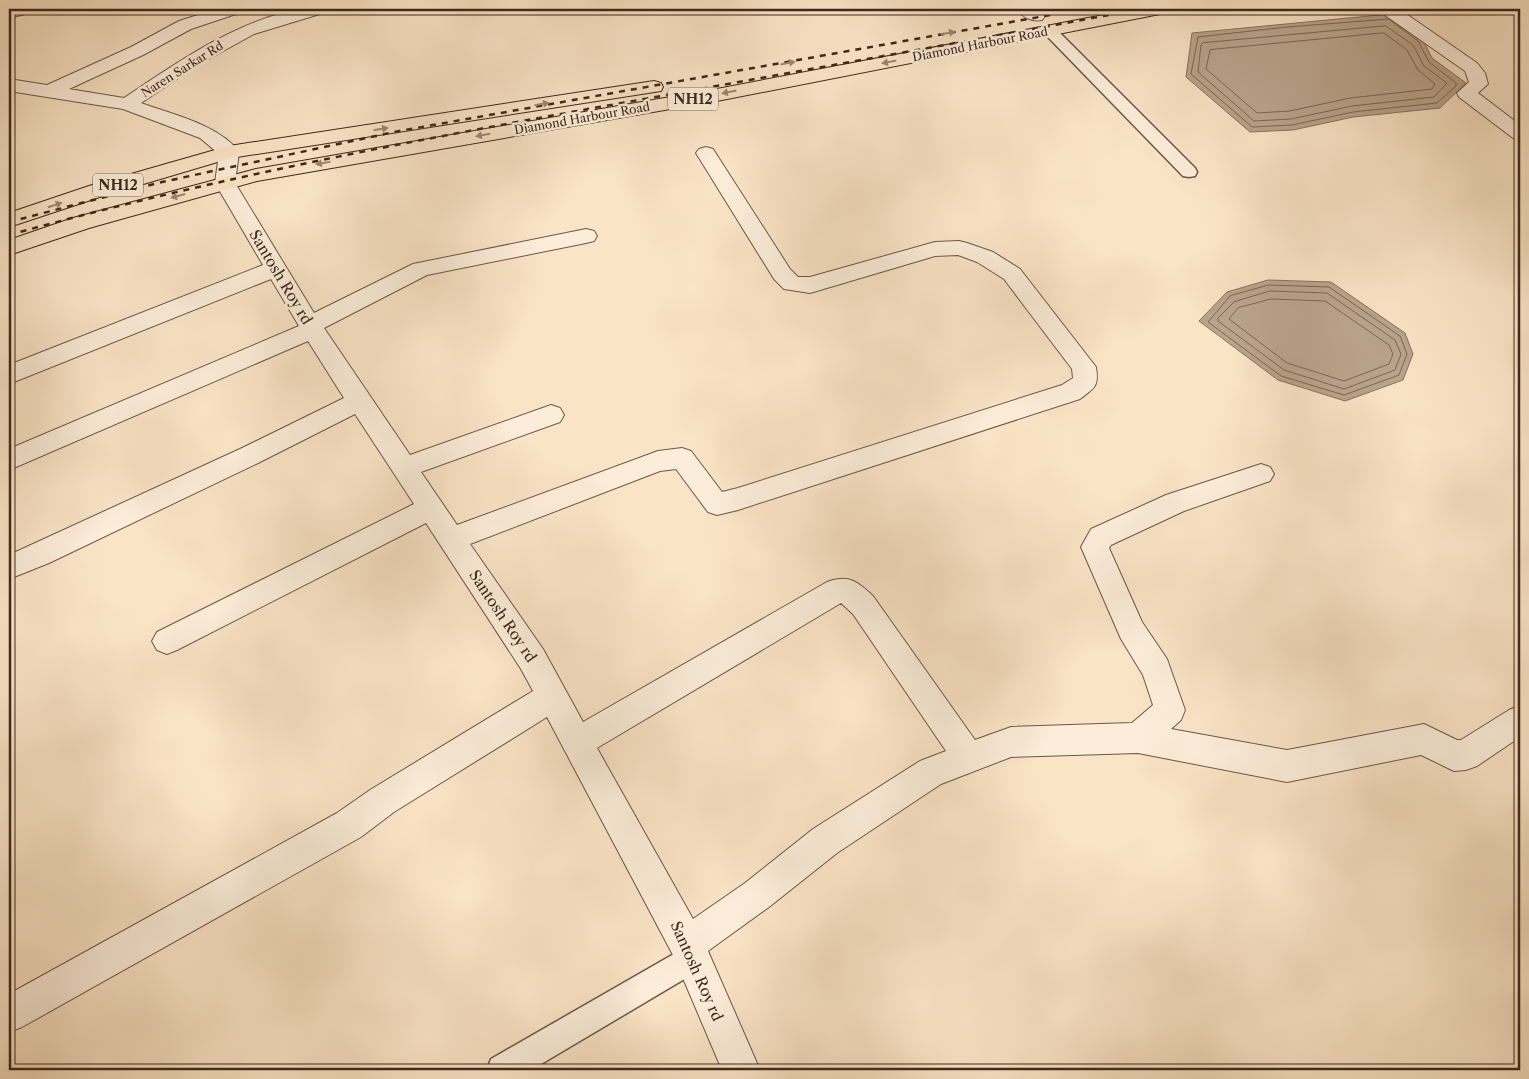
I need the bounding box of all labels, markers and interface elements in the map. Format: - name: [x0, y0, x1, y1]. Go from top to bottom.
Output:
- street label: Diamond Harbour Road: [911, 23, 1050, 64]
- one-way arrow: [940, 28, 956, 36]
- street label: Naren Sarkar Rd: [138, 37, 226, 100]
- one-way arrow: [881, 58, 897, 66]
- one-way arrow: [781, 59, 796, 67]
- road number: NH12: [668, 88, 718, 110]
- one-way arrow: [721, 89, 737, 97]
- street label: Diamond Harbour Road: [513, 99, 652, 137]
- one-way arrow: [534, 100, 550, 108]
- one-way arrow: [373, 125, 389, 133]
- one-way arrow: [475, 132, 491, 140]
- one-way arrow: [315, 160, 331, 168]
- road number: NH12: [93, 174, 143, 196]
- one-way arrow: [170, 192, 186, 200]
- one-way arrow: [48, 201, 63, 209]
- street label: Santosh Roy rd: [245, 226, 317, 328]
- street label: Santosh Roy rd: [465, 566, 541, 666]
- street label: Santosh Roy rd: [666, 918, 728, 1024]

